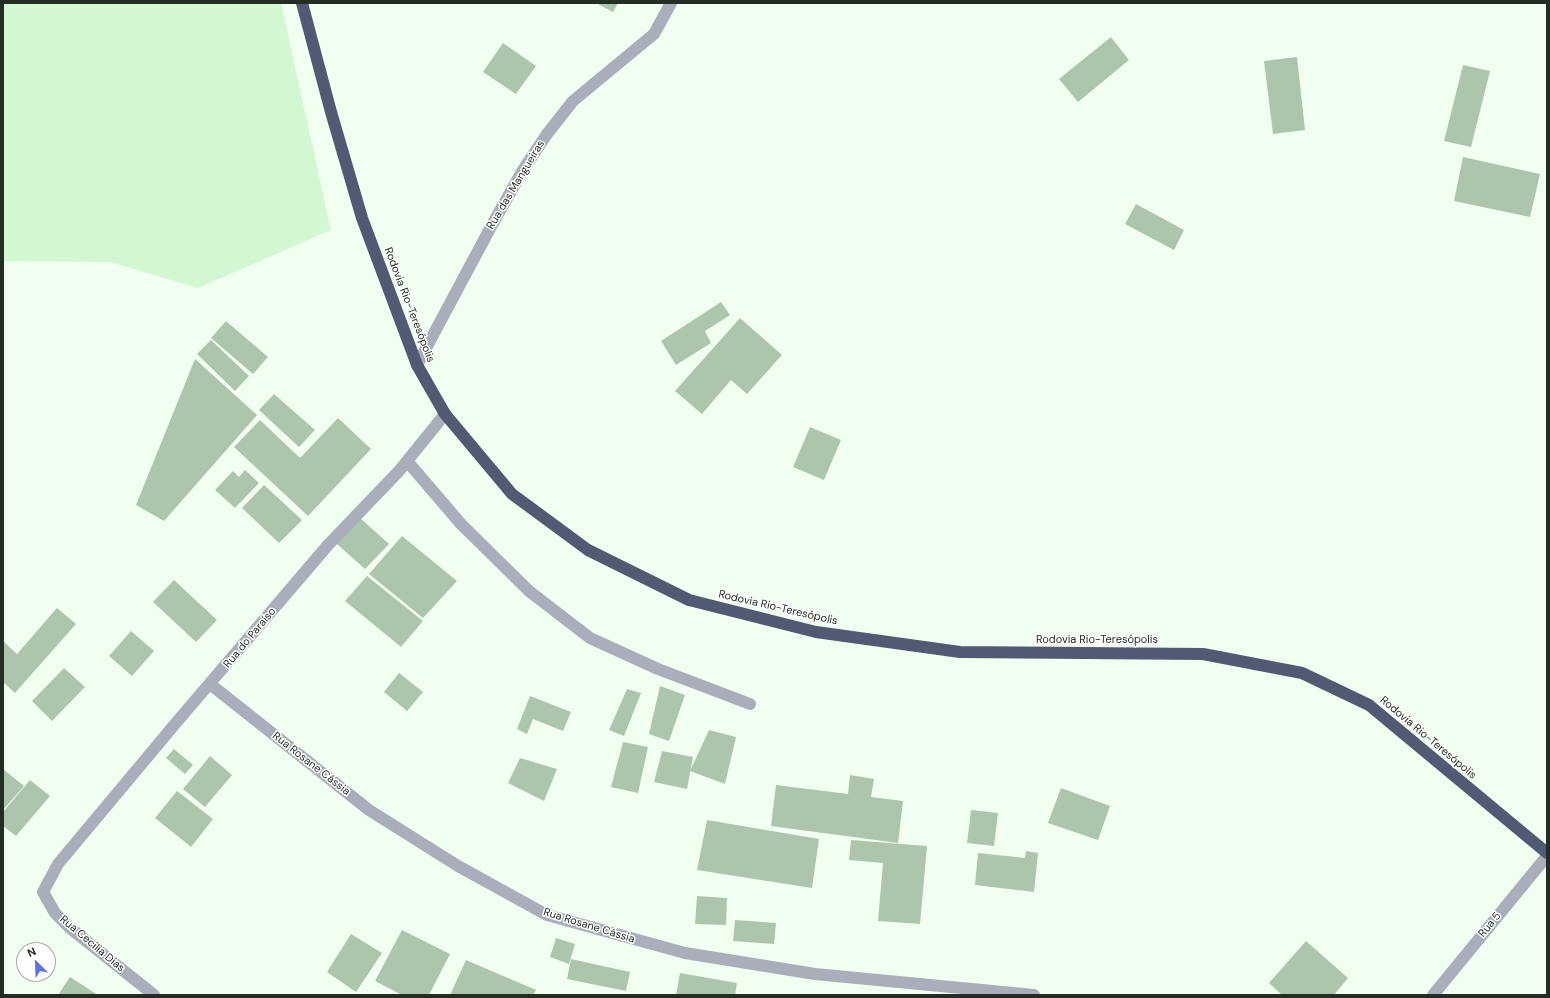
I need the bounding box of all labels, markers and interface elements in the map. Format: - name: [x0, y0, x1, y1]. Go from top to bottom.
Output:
- street label: Rua das Mangueiras: [484, 138, 548, 232]
- street label: Rodovia Rio-Teresópolis: [381, 246, 437, 364]
- street label: Rodovia Rio-Teresópolis: [717, 588, 839, 628]
- street label: Rua do Paraíso: [221, 605, 279, 671]
- street label: Rodovia Rio-Teresópolis: [1036, 633, 1158, 647]
- street label: Rodovia Rio-Teresópolis: [1377, 694, 1479, 782]
- street label: Rua Rosane Cássia: [270, 730, 352, 798]
- street label: Rua Rosane Cássia: [542, 906, 636, 946]
- street label: Rua 5: [1476, 910, 1504, 940]
- street label: Rua Cecilia Dias: [57, 913, 127, 975]
- north arrow: [16, 942, 56, 982]
- text: N: [25, 944, 38, 960]

